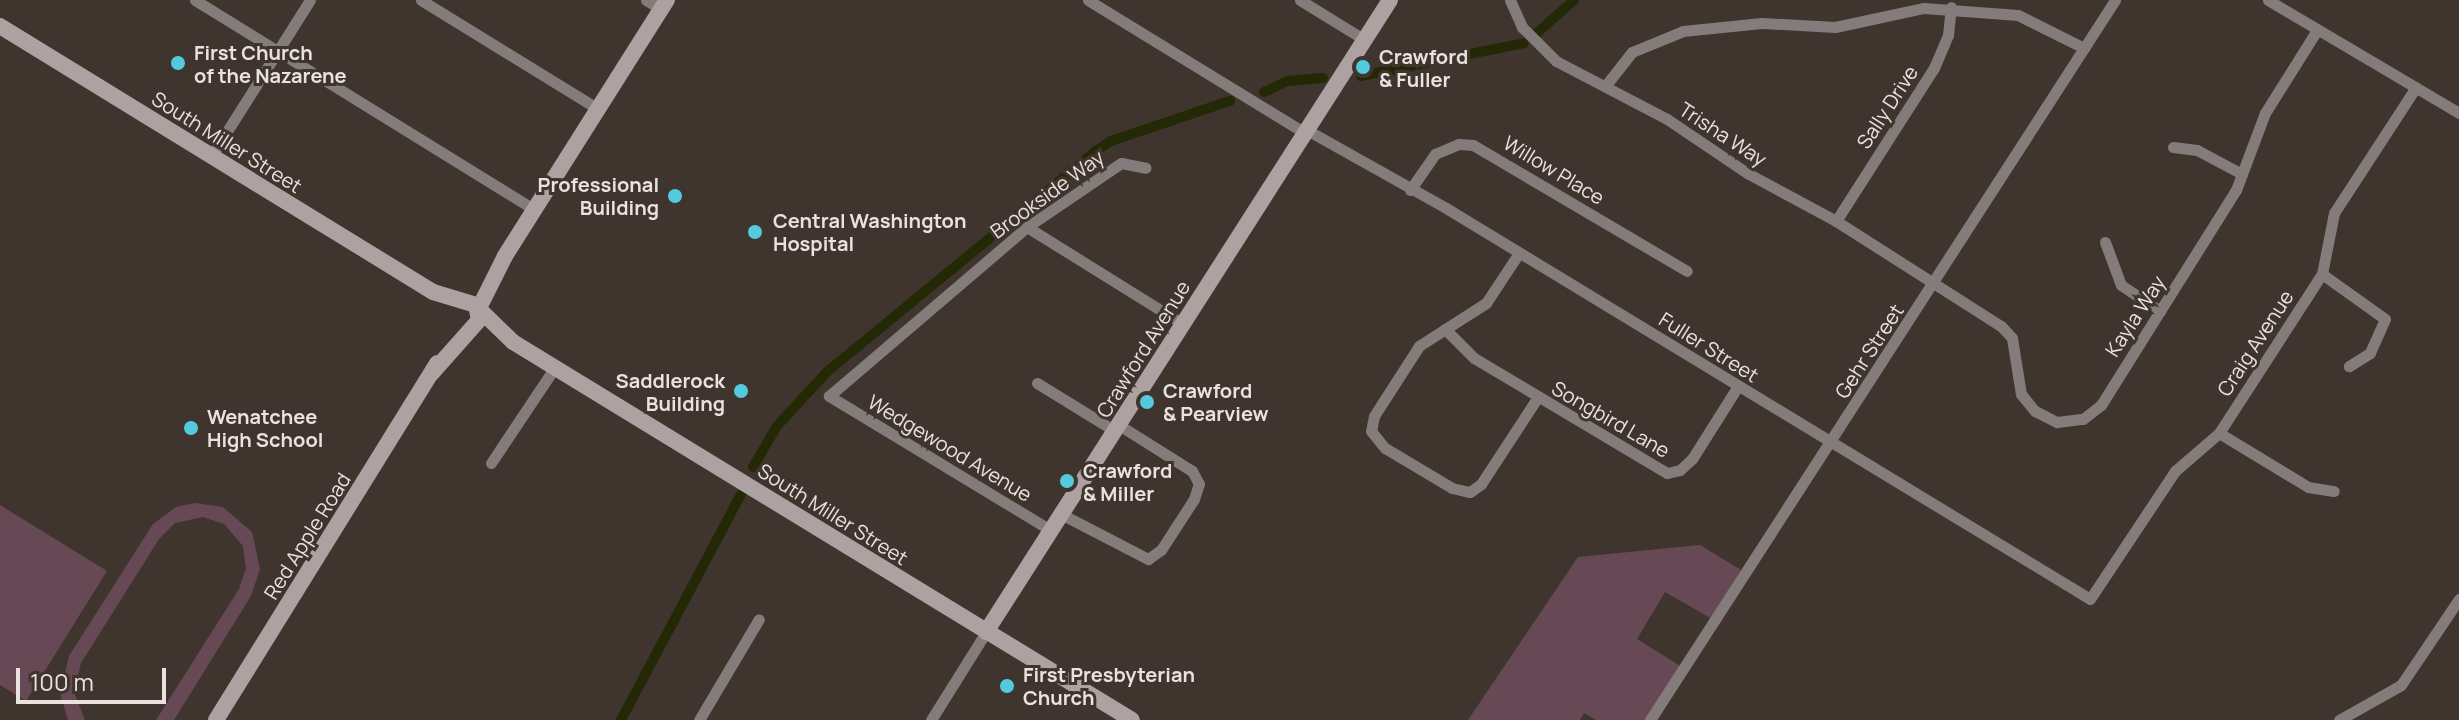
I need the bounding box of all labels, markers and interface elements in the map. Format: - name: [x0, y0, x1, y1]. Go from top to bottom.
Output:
- place label: First Church of the Nazarene: [194, 40, 347, 87]
- place label: Crawford & Fuller: [1379, 44, 1468, 91]
- marker: First Church of the Nazarene: [169, 54, 187, 72]
- marker: Crawford & Fuller: [1354, 58, 1372, 76]
- street label: Sally Drive: [1851, 61, 1923, 153]
- street label: South Miller Street: [148, 86, 306, 198]
- street label: Trisha Way: [1675, 97, 1771, 171]
- street label: Willow Place: [1499, 131, 1609, 209]
- street label: Brookside Way: [986, 145, 1108, 243]
- place label: Professional Building: [538, 172, 659, 219]
- marker: Professional Building: [666, 187, 684, 205]
- place label: Central Washington Hospital: [773, 208, 966, 255]
- marker: Central Washington Hospital: [744, 221, 766, 243]
- street label: Kayla Way: [2100, 271, 2170, 361]
- street label: Crawford Avenue: [1091, 276, 1195, 422]
- street label: Craig Avenue: [2212, 286, 2298, 400]
- street label: Gehr Street: [1830, 299, 1908, 403]
- street label: Fuller Street: [1655, 307, 1763, 387]
- place label: Saddlerock Building: [616, 368, 725, 415]
- street label: Songbird Lane: [1548, 376, 1674, 462]
- place label: Crawford & Pearview: [1163, 378, 1269, 425]
- marker: Saddlerock Building: [732, 382, 750, 400]
- street label: Wedgewood Avenue: [864, 390, 1036, 506]
- marker: Crawford & Pearview: [1138, 393, 1156, 411]
- place label: Wenatchee High School: [207, 404, 323, 451]
- marker: Wenatchee High School: [182, 419, 200, 437]
- street label: South Miller Street: [754, 458, 912, 570]
- place label: Crawford & Miller: [1083, 458, 1172, 505]
- street label: Red Apple Road: [259, 468, 355, 604]
- marker: Crawford & Miller: [1058, 472, 1076, 490]
- scale bar: [20, 652, 170, 702]
- place label: First Presbyterian Church: [1023, 662, 1195, 709]
- text: 100 m: [30, 665, 94, 698]
- marker: First Presbyterian Church: [998, 677, 1016, 695]

